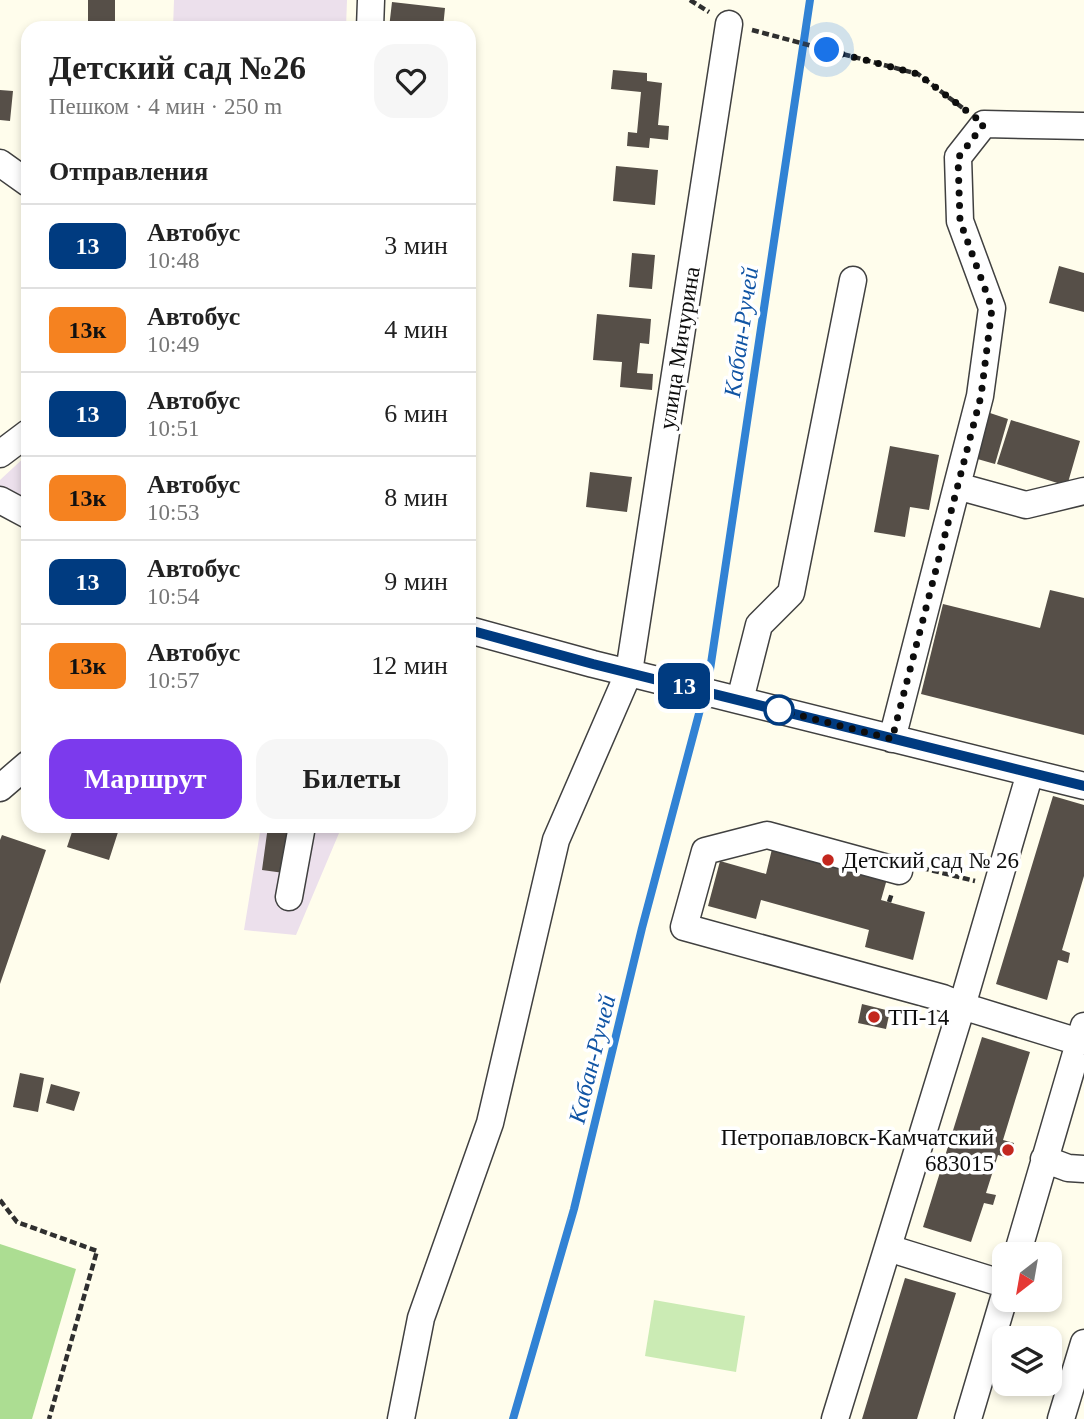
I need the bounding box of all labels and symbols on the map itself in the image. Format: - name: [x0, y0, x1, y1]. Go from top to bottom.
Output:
- your location: [809, 32, 844, 67]
- street label: улица Мичурина: [654, 265, 705, 431]
- water label: Кабан-Ручей: [719, 265, 763, 400]
- line badge: 13: [652, 663, 716, 709]
- unlabelled marker: [764, 695, 794, 725]
- place label: Детский сад № 26: [842, 848, 1019, 873]
- marker: Детский сад № 26: [820, 852, 836, 868]
- water label: Кабан-Ручей: [563, 992, 620, 1127]
- place label: ТП-14: [888, 1005, 950, 1030]
- marker: ТП-14: [866, 1009, 882, 1025]
- place label: Петропавловск-Камчатский 683015: [721, 1125, 994, 1176]
- marker: Петропавловск-Камчатский 683015: [1000, 1142, 1016, 1158]
- north arrow: [992, 1242, 1062, 1312]

